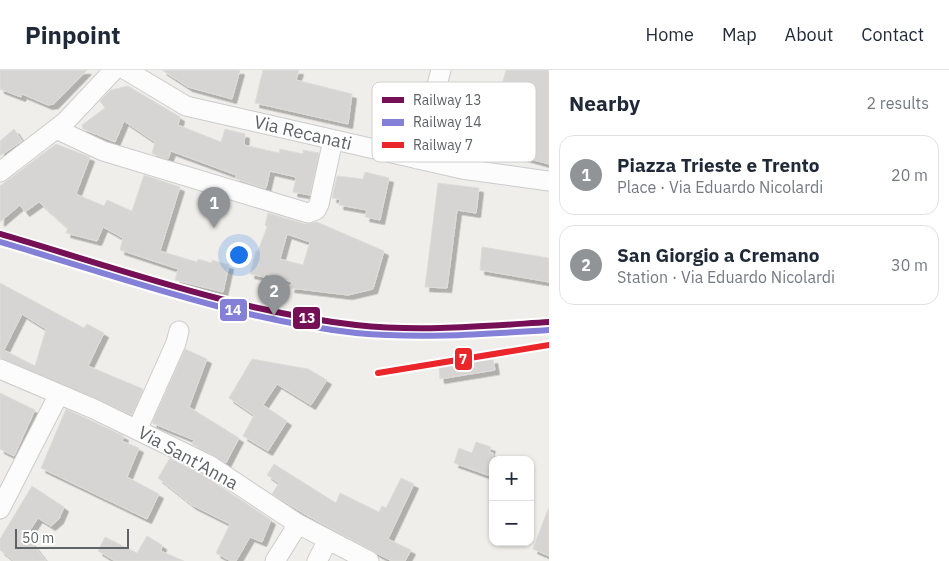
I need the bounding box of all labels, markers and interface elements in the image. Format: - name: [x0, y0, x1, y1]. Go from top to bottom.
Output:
- text: Pinpoint: [25, 19, 120, 51]
- text: Home: [646, 23, 694, 46]
- text: Map: [722, 23, 757, 46]
- text: About: [785, 23, 833, 46]
- text: Contact: [861, 23, 924, 46]
- legend: [372, 82, 536, 162]
- text: Nearby: [569, 89, 640, 117]
- text: Railway 13: [413, 91, 482, 109]
- text: 2 results: [866, 93, 929, 113]
- street label: Via Recanati: [252, 110, 354, 155]
- text: Railway 14: [413, 113, 482, 131]
- text: Railway 7: [413, 136, 473, 154]
- text: Piazza Trieste e Trento: [617, 153, 819, 177]
- text: 1: [581, 165, 591, 185]
- text: 20 m: [891, 165, 928, 185]
- text: Place · Via Eduardo Nicolardi: [617, 177, 823, 197]
- pin: 1: [198, 187, 230, 228]
- your location: [226, 242, 252, 268]
- text: San Giorgio a Cremano: [617, 243, 820, 267]
- text: 2: [581, 255, 591, 275]
- text: 30 m: [891, 255, 928, 275]
- text: Station · Via Eduardo Nicolardi: [617, 267, 835, 287]
- pin: 2: [258, 275, 290, 316]
- line badge: 14: [219, 298, 248, 322]
- text: 14: [225, 301, 241, 319]
- line badge: 13: [292, 306, 321, 330]
- text: 13: [299, 309, 315, 327]
- line badge: 7: [454, 347, 473, 371]
- text: 7: [459, 350, 467, 368]
- street label: Via Sant'Anna: [134, 421, 243, 495]
- map controls: [489, 456, 534, 546]
- button: +: [489, 456, 534, 501]
- button: −: [489, 501, 534, 546]
- scale bar: [15, 526, 129, 549]
- text: 50 m: [22, 529, 54, 547]

